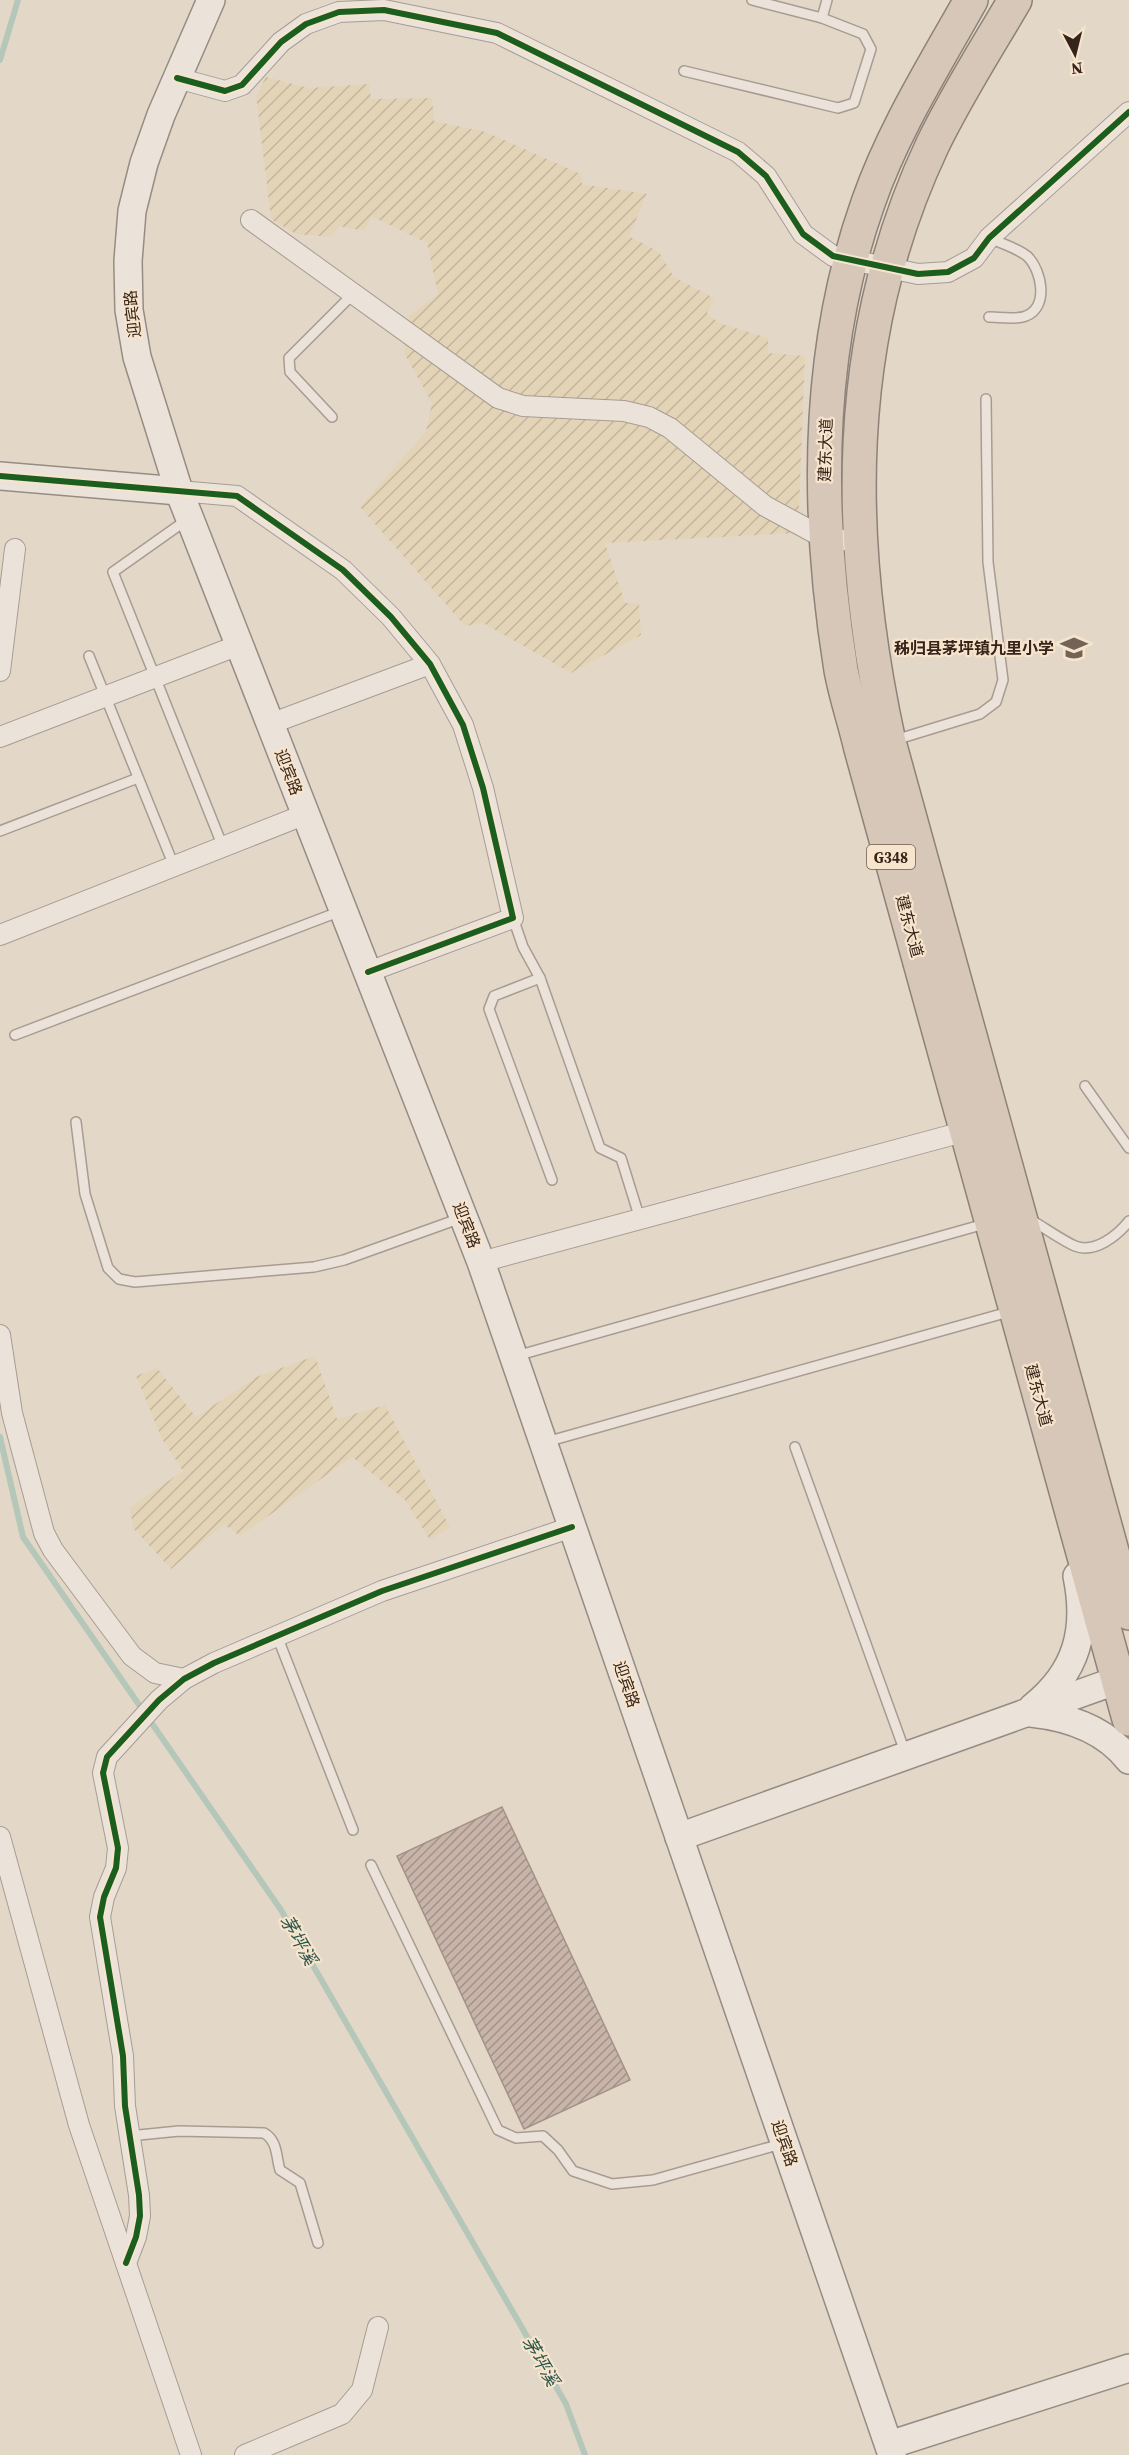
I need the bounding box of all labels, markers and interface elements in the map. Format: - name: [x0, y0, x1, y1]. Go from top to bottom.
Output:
- north arrow: [1045, 24, 1105, 84]
- text: N: [1069, 57, 1084, 81]
- street label: 迎宾路: [119, 289, 145, 339]
- street label: 建东大道: [813, 418, 837, 482]
- school or university icon: 秭归县茅坪镇九里小学: [1059, 633, 1089, 663]
- place label: 秭归县茅坪镇九里小学: [894, 637, 1054, 659]
- street label: 迎宾路: [270, 746, 308, 798]
- road number: G348: [867, 845, 915, 869]
- street label: 建东大道: [891, 892, 929, 960]
- street label: 迎宾路: [448, 1199, 486, 1251]
- street label: 建东大道: [1020, 1361, 1058, 1429]
- street label: 迎宾路: [609, 1658, 645, 1710]
- water label: 茅坪溪: [275, 1910, 324, 1971]
- street label: 迎宾路: [767, 2117, 803, 2169]
- water label: 茅坪溪: [517, 2331, 566, 2392]

